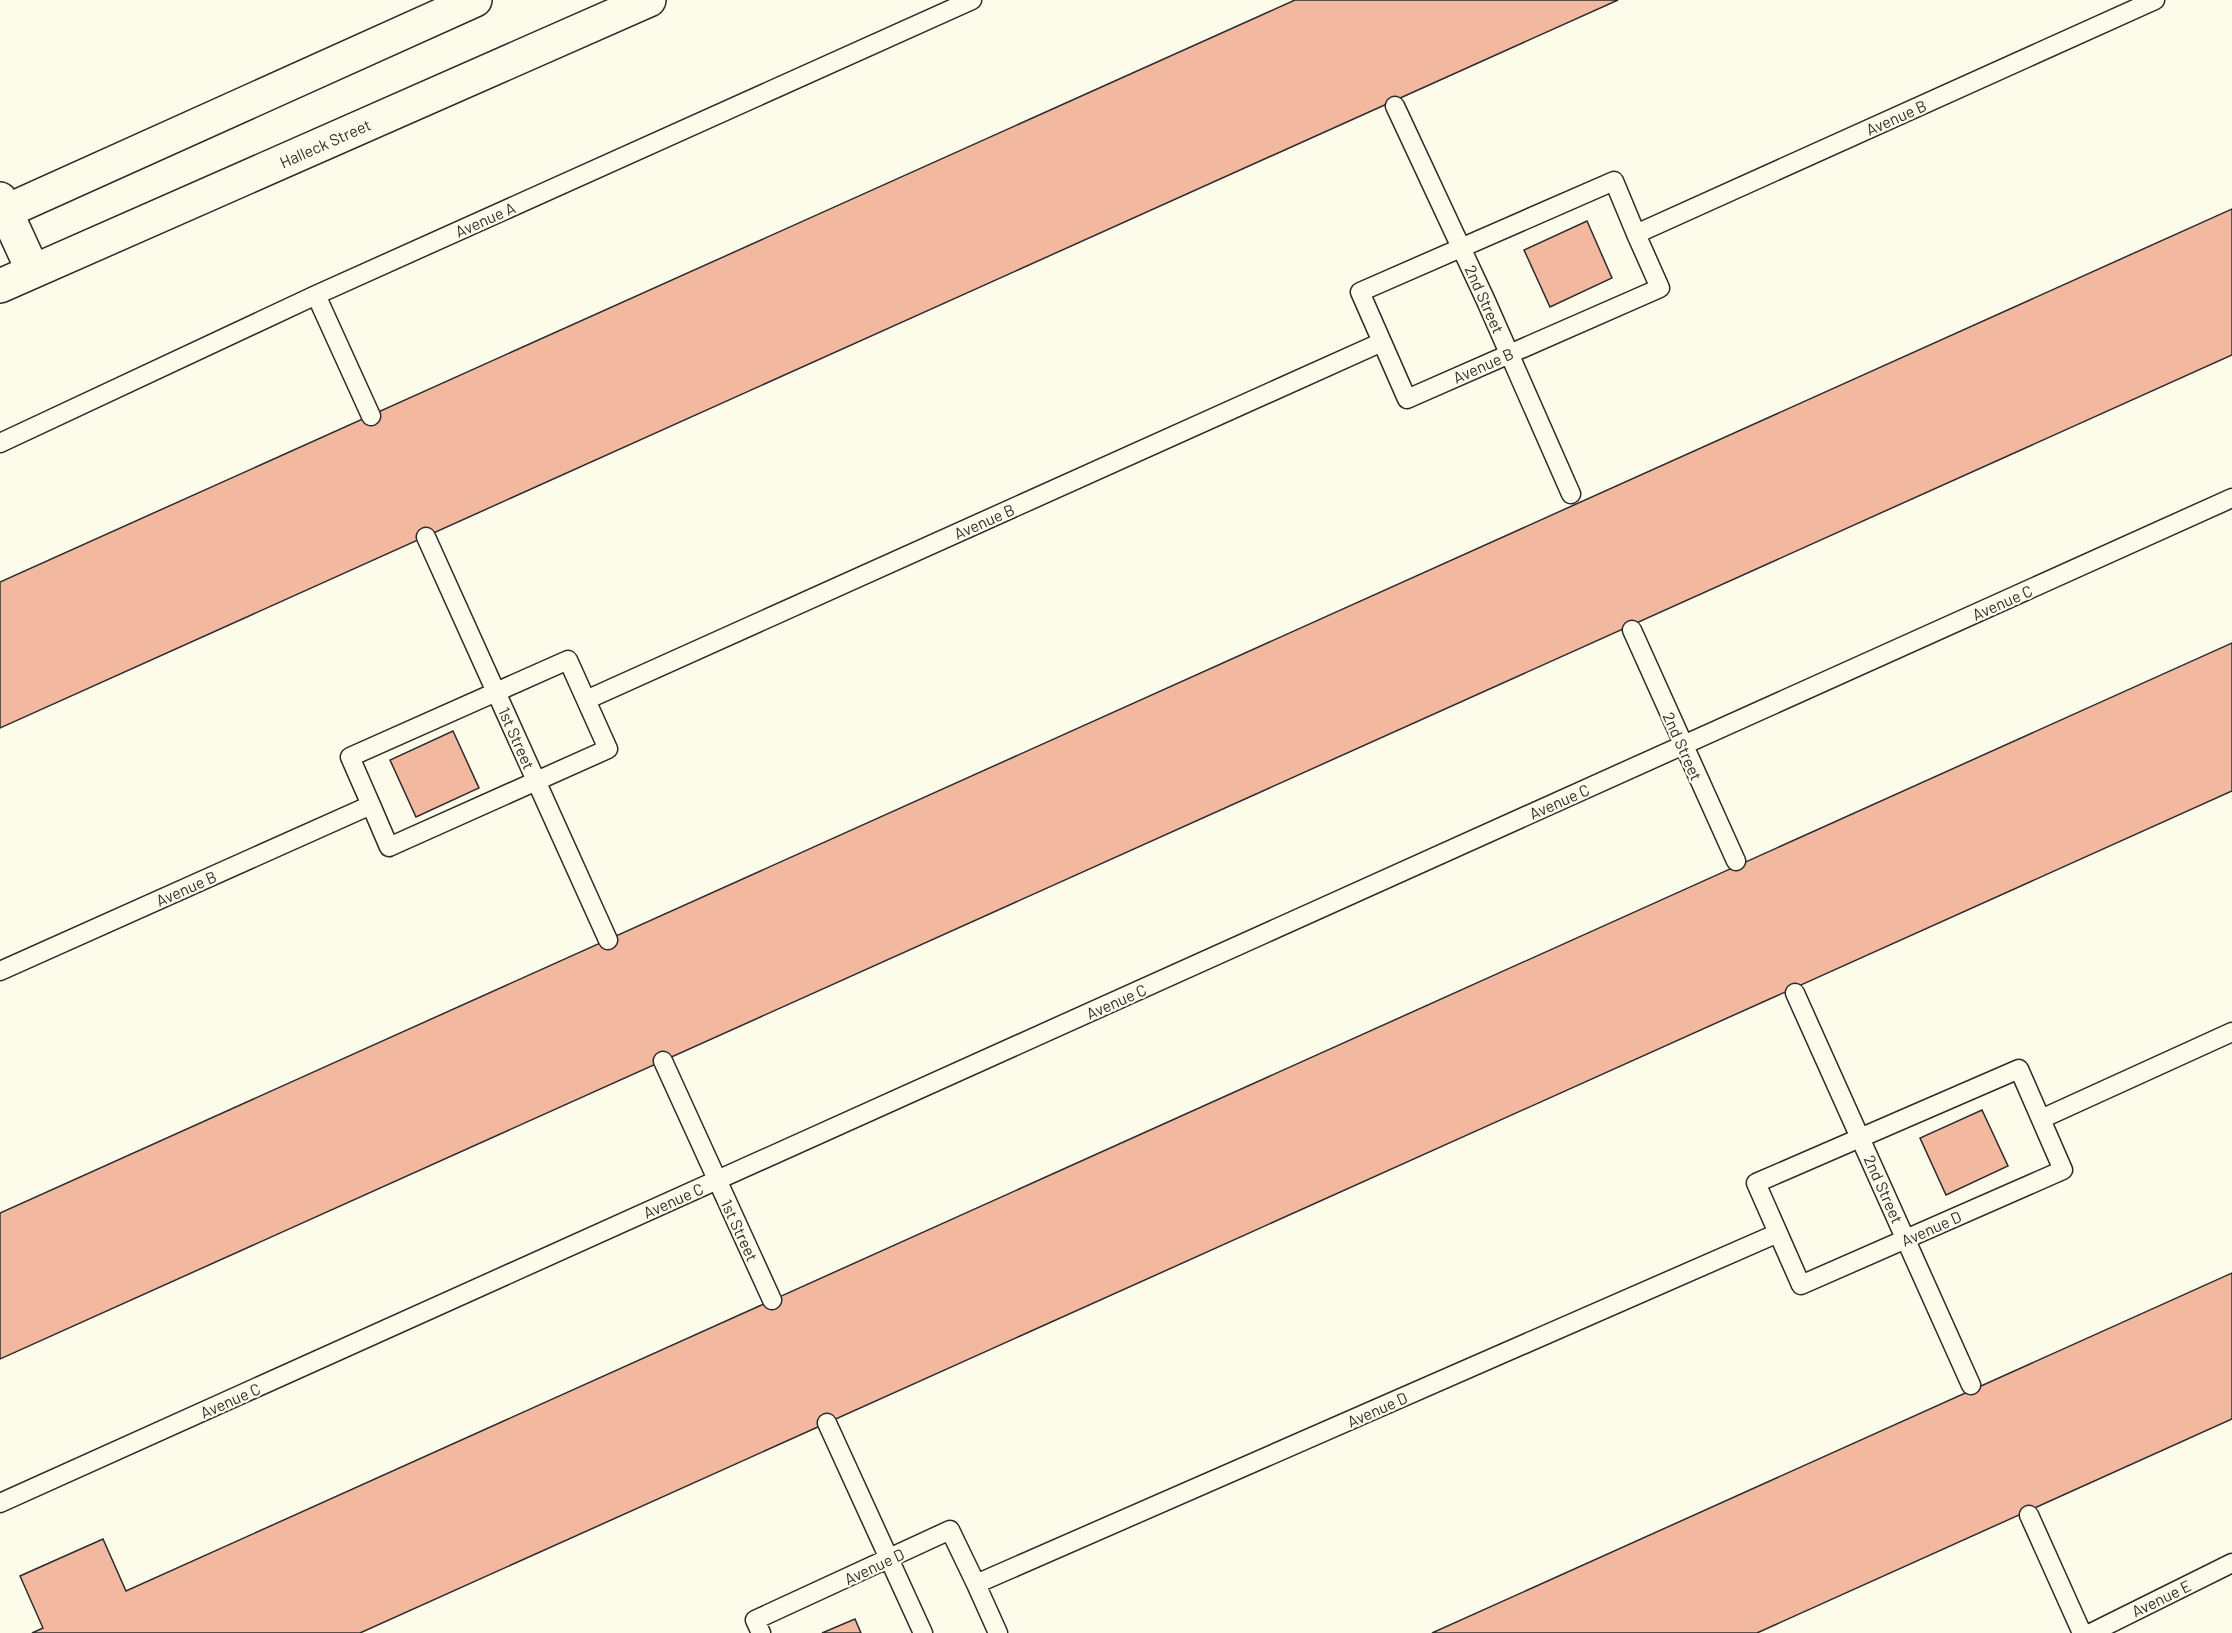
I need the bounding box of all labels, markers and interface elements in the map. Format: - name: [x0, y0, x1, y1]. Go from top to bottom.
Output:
- street label: Avenue B: [1863, 95, 1929, 139]
- street label: Halleck Street: [276, 114, 374, 172]
- street label: Avenue A: [452, 197, 518, 241]
- street label: 2nd Street: [1462, 262, 1508, 336]
- street label: Avenue B: [1450, 343, 1516, 387]
- street label: Avenue B: [951, 499, 1017, 543]
- street label: Avenue C: [1969, 580, 2035, 624]
- street label: 1st Street: [495, 704, 539, 772]
- street label: 2nd Street: [1660, 709, 1706, 783]
- street label: Avenue C: [1526, 779, 1592, 823]
- street label: Avenue B: [153, 866, 219, 910]
- street label: Avenue C: [1083, 979, 1149, 1023]
- street label: 2nd Street: [1861, 1152, 1907, 1226]
- street label: Avenue C: [640, 1178, 706, 1222]
- street label: 1st Street: [717, 1196, 763, 1264]
- street label: Avenue D: [1898, 1206, 1964, 1250]
- street label: Avenue C: [197, 1378, 263, 1422]
- street label: Avenue D: [1344, 1387, 1410, 1431]
- street label: Avenue D: [841, 1544, 907, 1588]
- street label: Avenue E: [2128, 1575, 2194, 1621]

